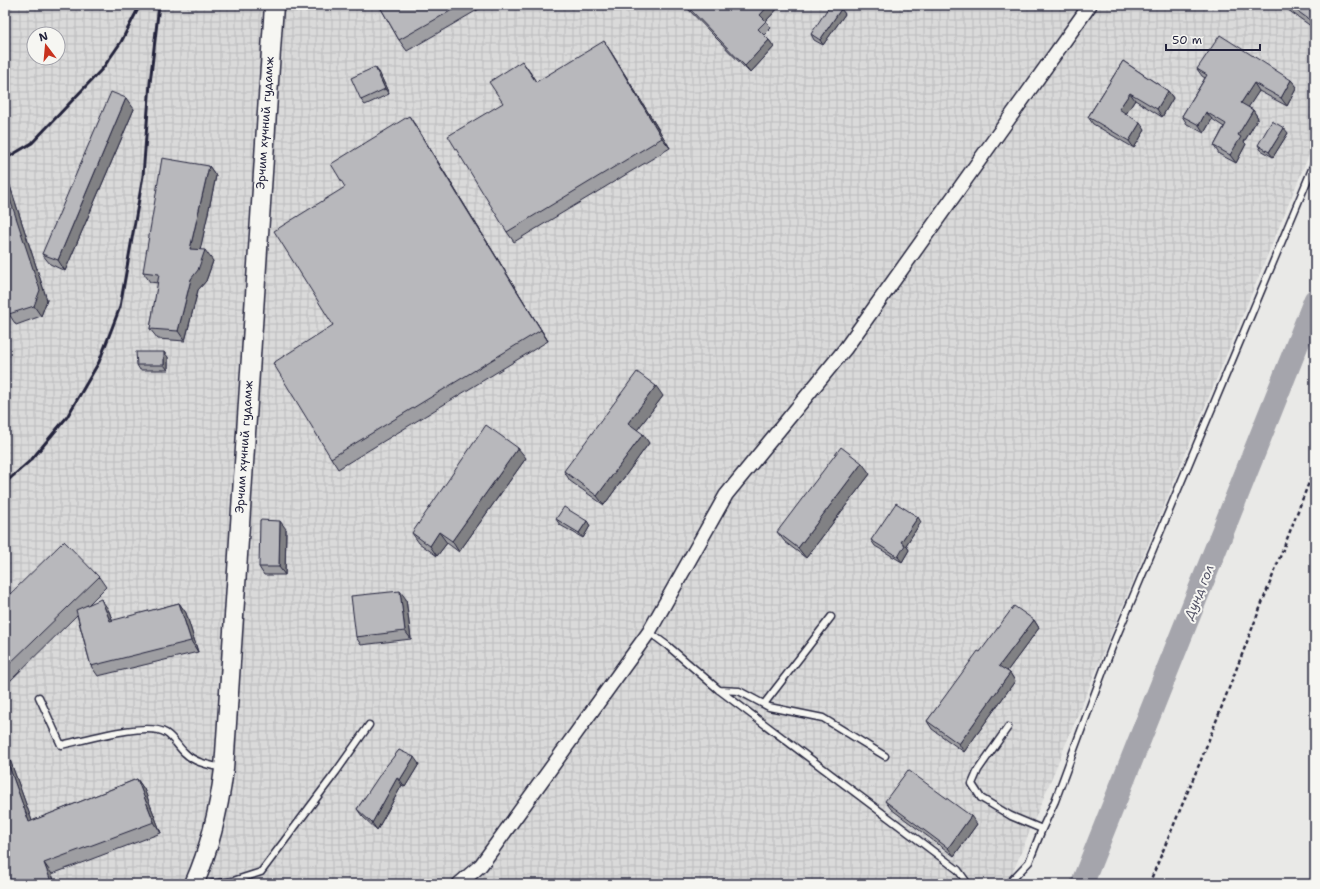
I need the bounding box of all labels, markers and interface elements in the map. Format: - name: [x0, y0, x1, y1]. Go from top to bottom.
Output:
- north arrow: [26, 26, 66, 66]
- scale bar: [1166, 26, 1260, 52]
- text: N: [37, 28, 50, 45]
- text: 50 m: [1172, 32, 1202, 48]
- street label: Эрчим хүчний гудамж: [252, 56, 278, 190]
- street label: Эрчим хүчний гудамж: [231, 380, 257, 514]
- water label: Дунд гол: [1180, 562, 1218, 623]

